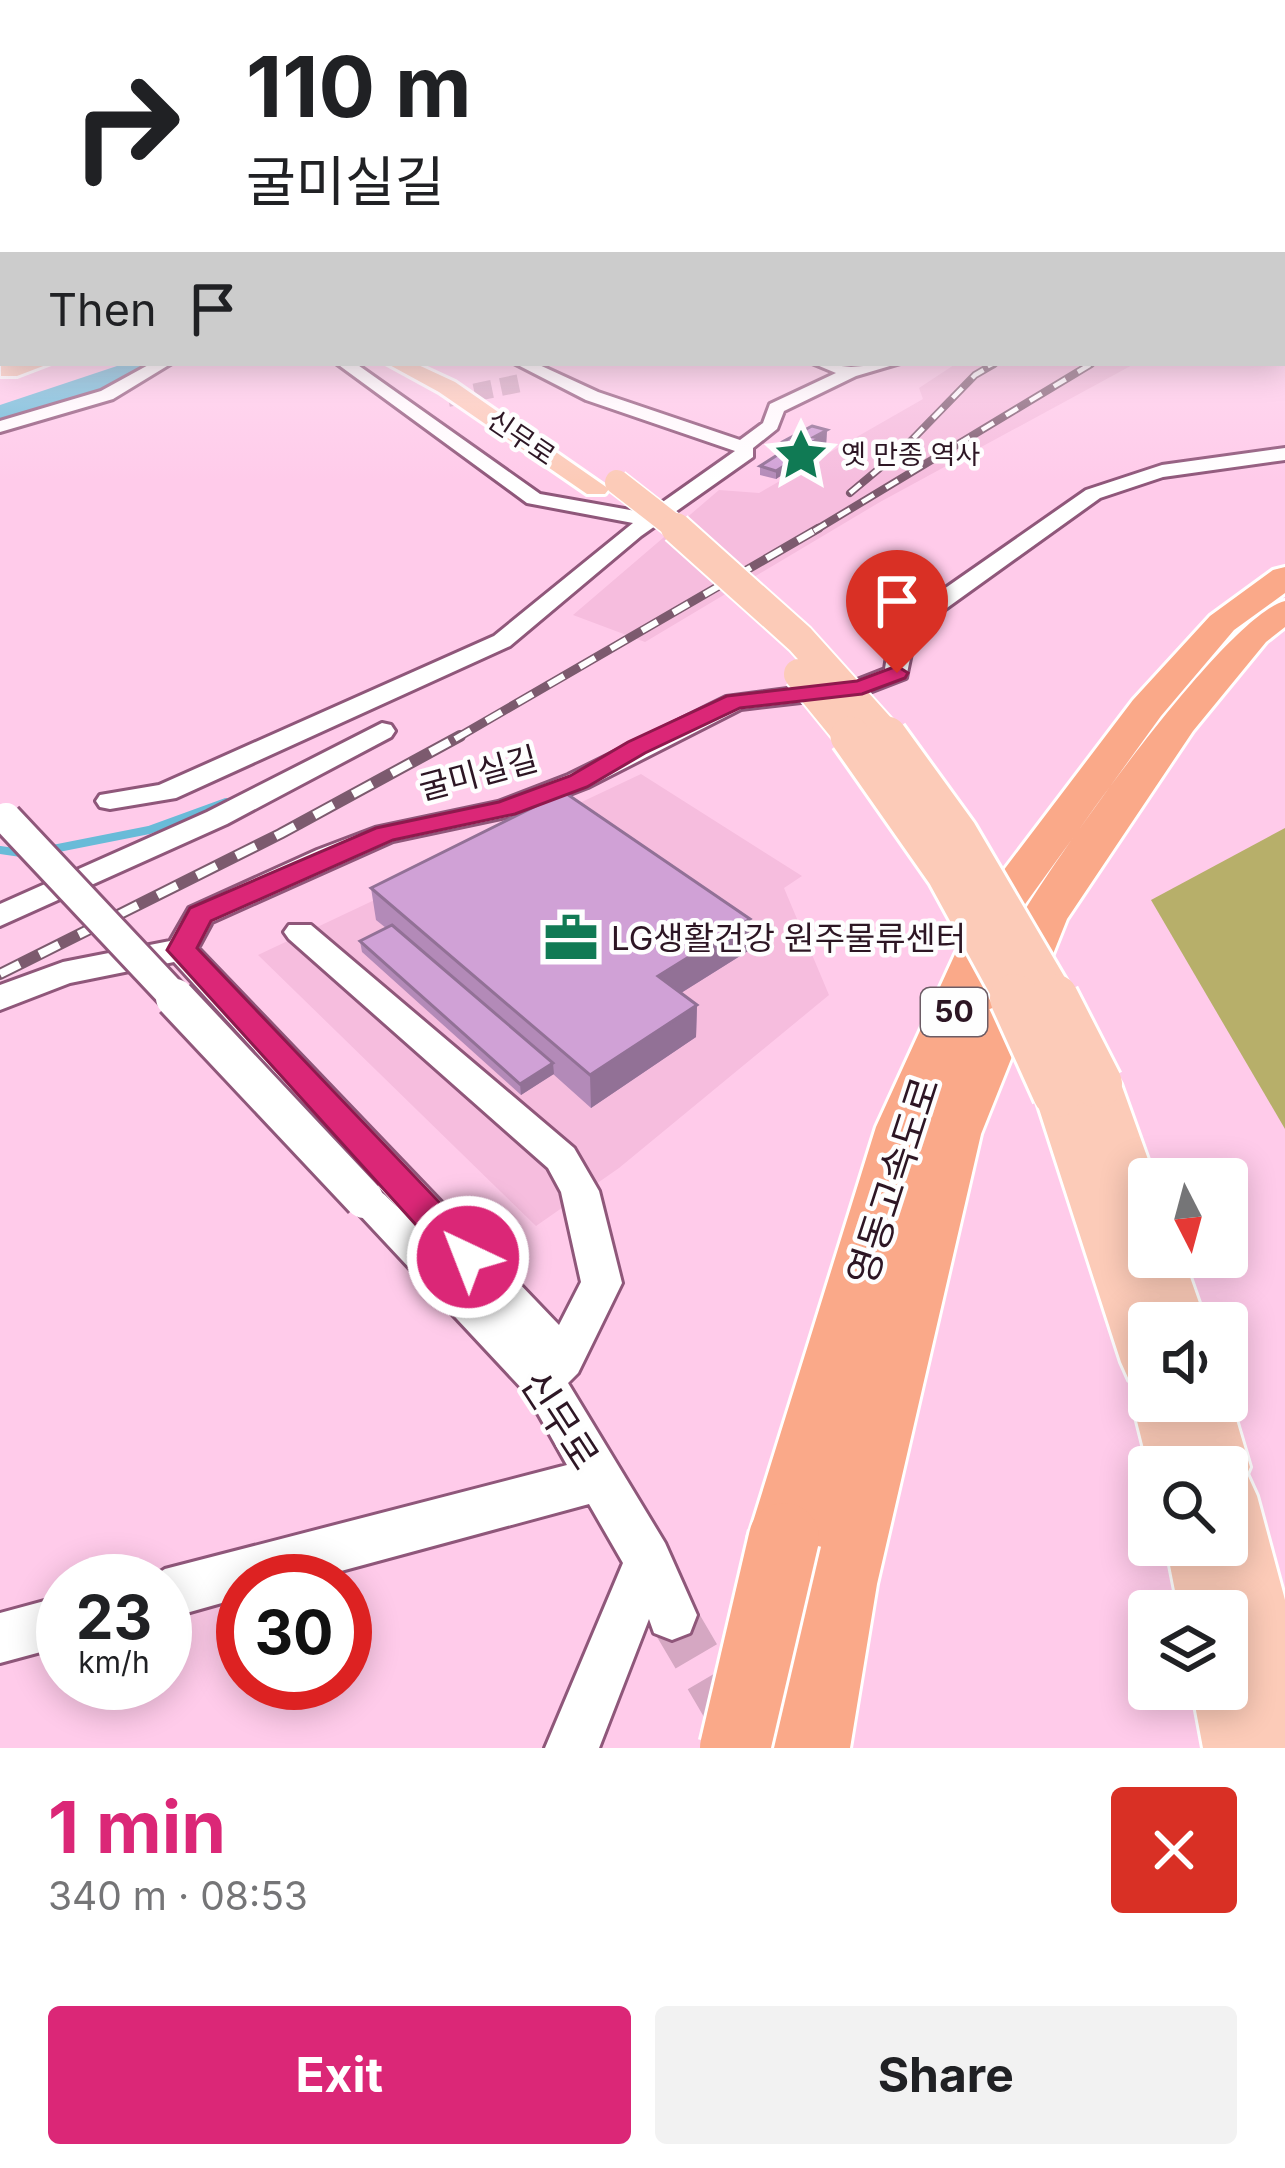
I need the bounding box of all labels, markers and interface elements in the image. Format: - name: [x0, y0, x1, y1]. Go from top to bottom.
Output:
- text: 110 m: [246, 36, 472, 137]
- icon: right: [48, 48, 204, 204]
- text: 굴미실길: [246, 149, 445, 214]
- icon: arrive: [180, 276, 246, 342]
- text: Then: [48, 282, 156, 337]
- street label: 신무로: [481, 403, 561, 472]
- place icon: 옛 만종 역사: [772, 426, 830, 484]
- place label: 옛 만종 역사: [841, 438, 980, 471]
- pin: [846, 550, 948, 673]
- icon: arrive: [864, 568, 930, 634]
- street label: 굴미실길: [414, 738, 542, 808]
- office icon: LG생활건강 원주물류센터: [542, 909, 600, 967]
- place label: LG생활건강 원주물류센터: [611, 918, 966, 958]
- road number: 50: [921, 988, 987, 1036]
- street label: 영동고속도로: [837, 1071, 948, 1290]
- north arrow: [1128, 1158, 1248, 1278]
- map controls: [1128, 1158, 1248, 1710]
- position arrow: [405, 1194, 531, 1320]
- button: sound: [1128, 1302, 1248, 1422]
- street label: 신무로: [511, 1362, 609, 1478]
- button: search: [1128, 1446, 1248, 1566]
- speed limit sign: 30: [216, 1554, 372, 1710]
- text: 23: [76, 1581, 152, 1653]
- button: layers: [1128, 1590, 1248, 1710]
- text: km/h: [78, 1644, 150, 1680]
- text: 1 min: [48, 1783, 226, 1870]
- button: close: [1111, 1787, 1237, 1913]
- text: 340 m · 08:53: [48, 1872, 308, 1919]
- button: Exit: [48, 2006, 631, 2144]
- button: Share: [655, 2006, 1237, 2144]

